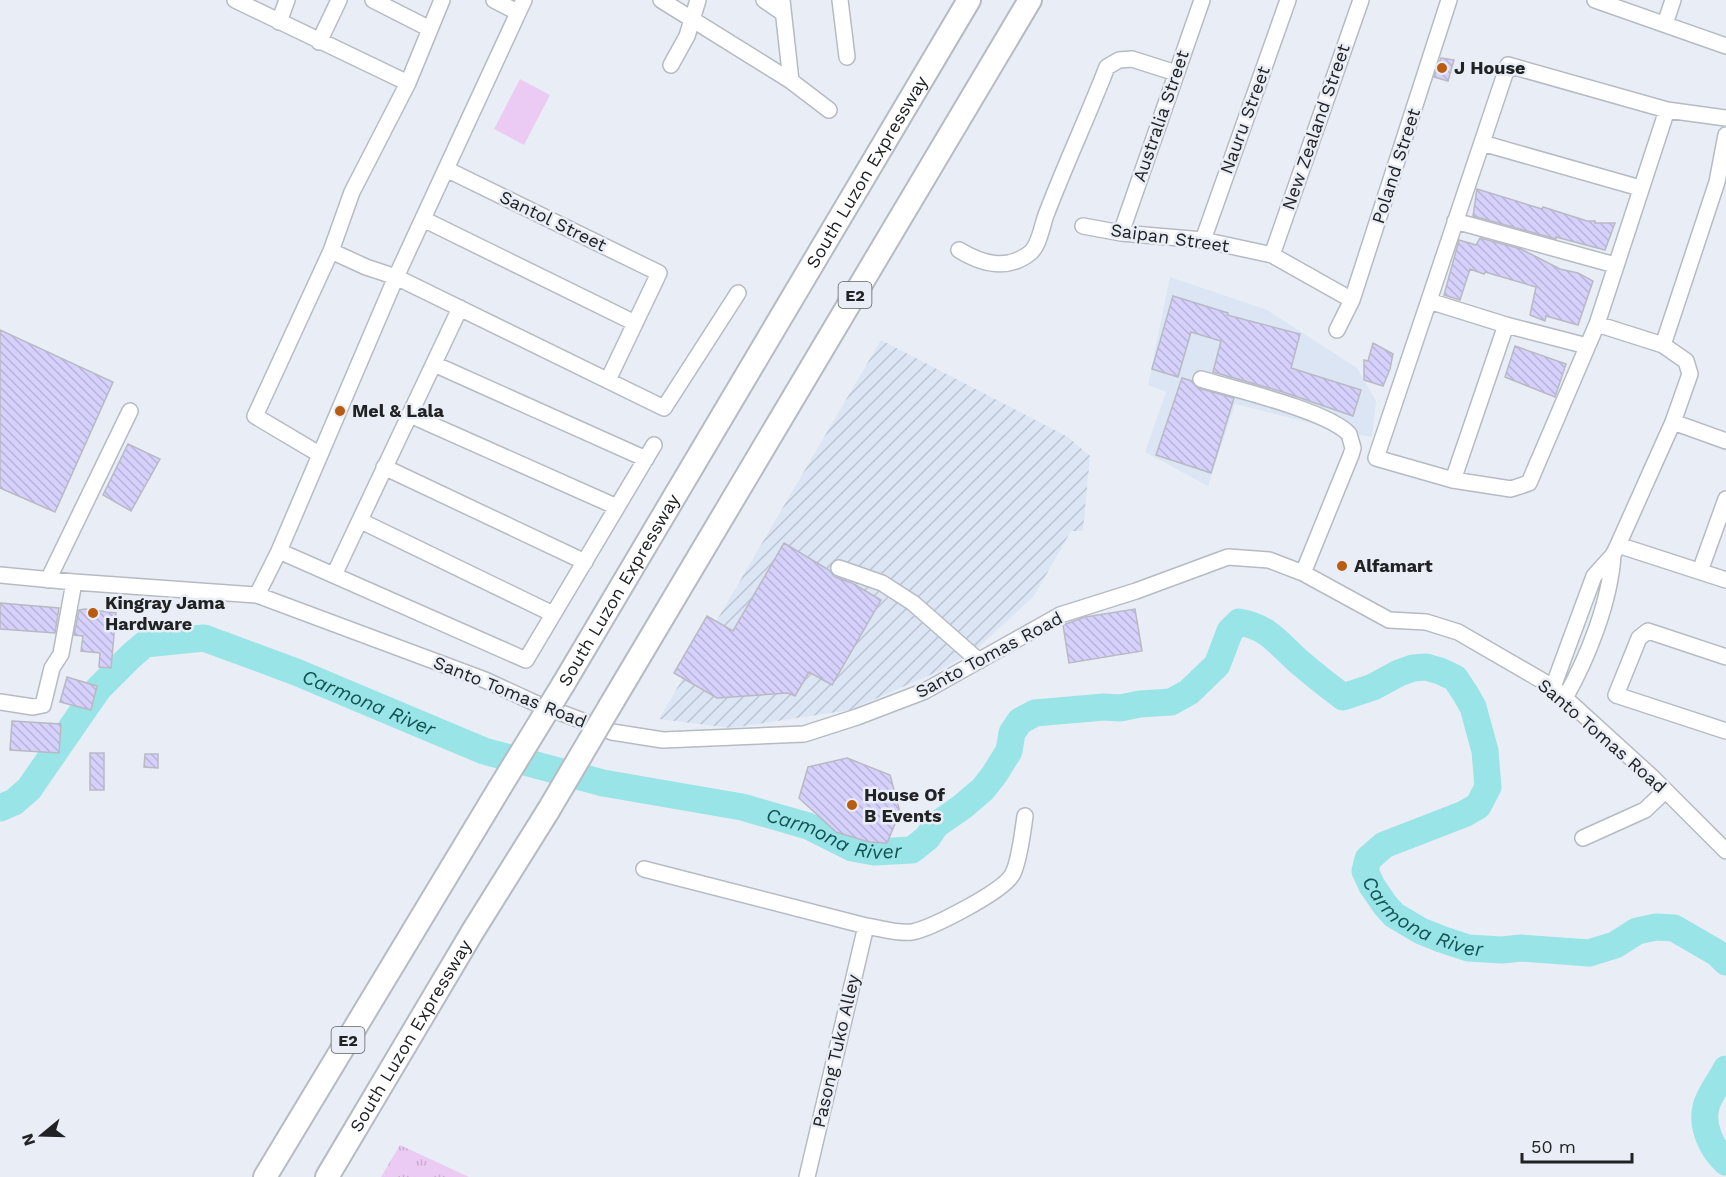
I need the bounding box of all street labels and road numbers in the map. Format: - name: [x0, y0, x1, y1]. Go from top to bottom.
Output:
- street label: New Zealand Street: [1277, 41, 1354, 212]
- street label: Australia Street: [1128, 47, 1193, 184]
- street label: Nauru Street: [1215, 63, 1274, 177]
- street label: South Luzon Expressway: [801, 71, 932, 272]
- street label: Poland Street: [1367, 105, 1424, 226]
- street label: Santol Street: [496, 186, 610, 256]
- street label: Saipan Street: [1110, 219, 1231, 256]
- road number: E2: [838, 282, 872, 308]
- street label: South Luzon Expressway: [554, 489, 684, 690]
- street label: Santo Tomas Road: [912, 607, 1066, 702]
- street label: Santo Tomas Road: [431, 651, 590, 732]
- street label: Santo Tomas Road: [1534, 674, 1671, 797]
- street label: South Luzon Expressway: [345, 935, 476, 1136]
- street label: Pasong Tuko Alley: [808, 971, 864, 1130]
- road number: E2: [332, 1027, 364, 1053]

